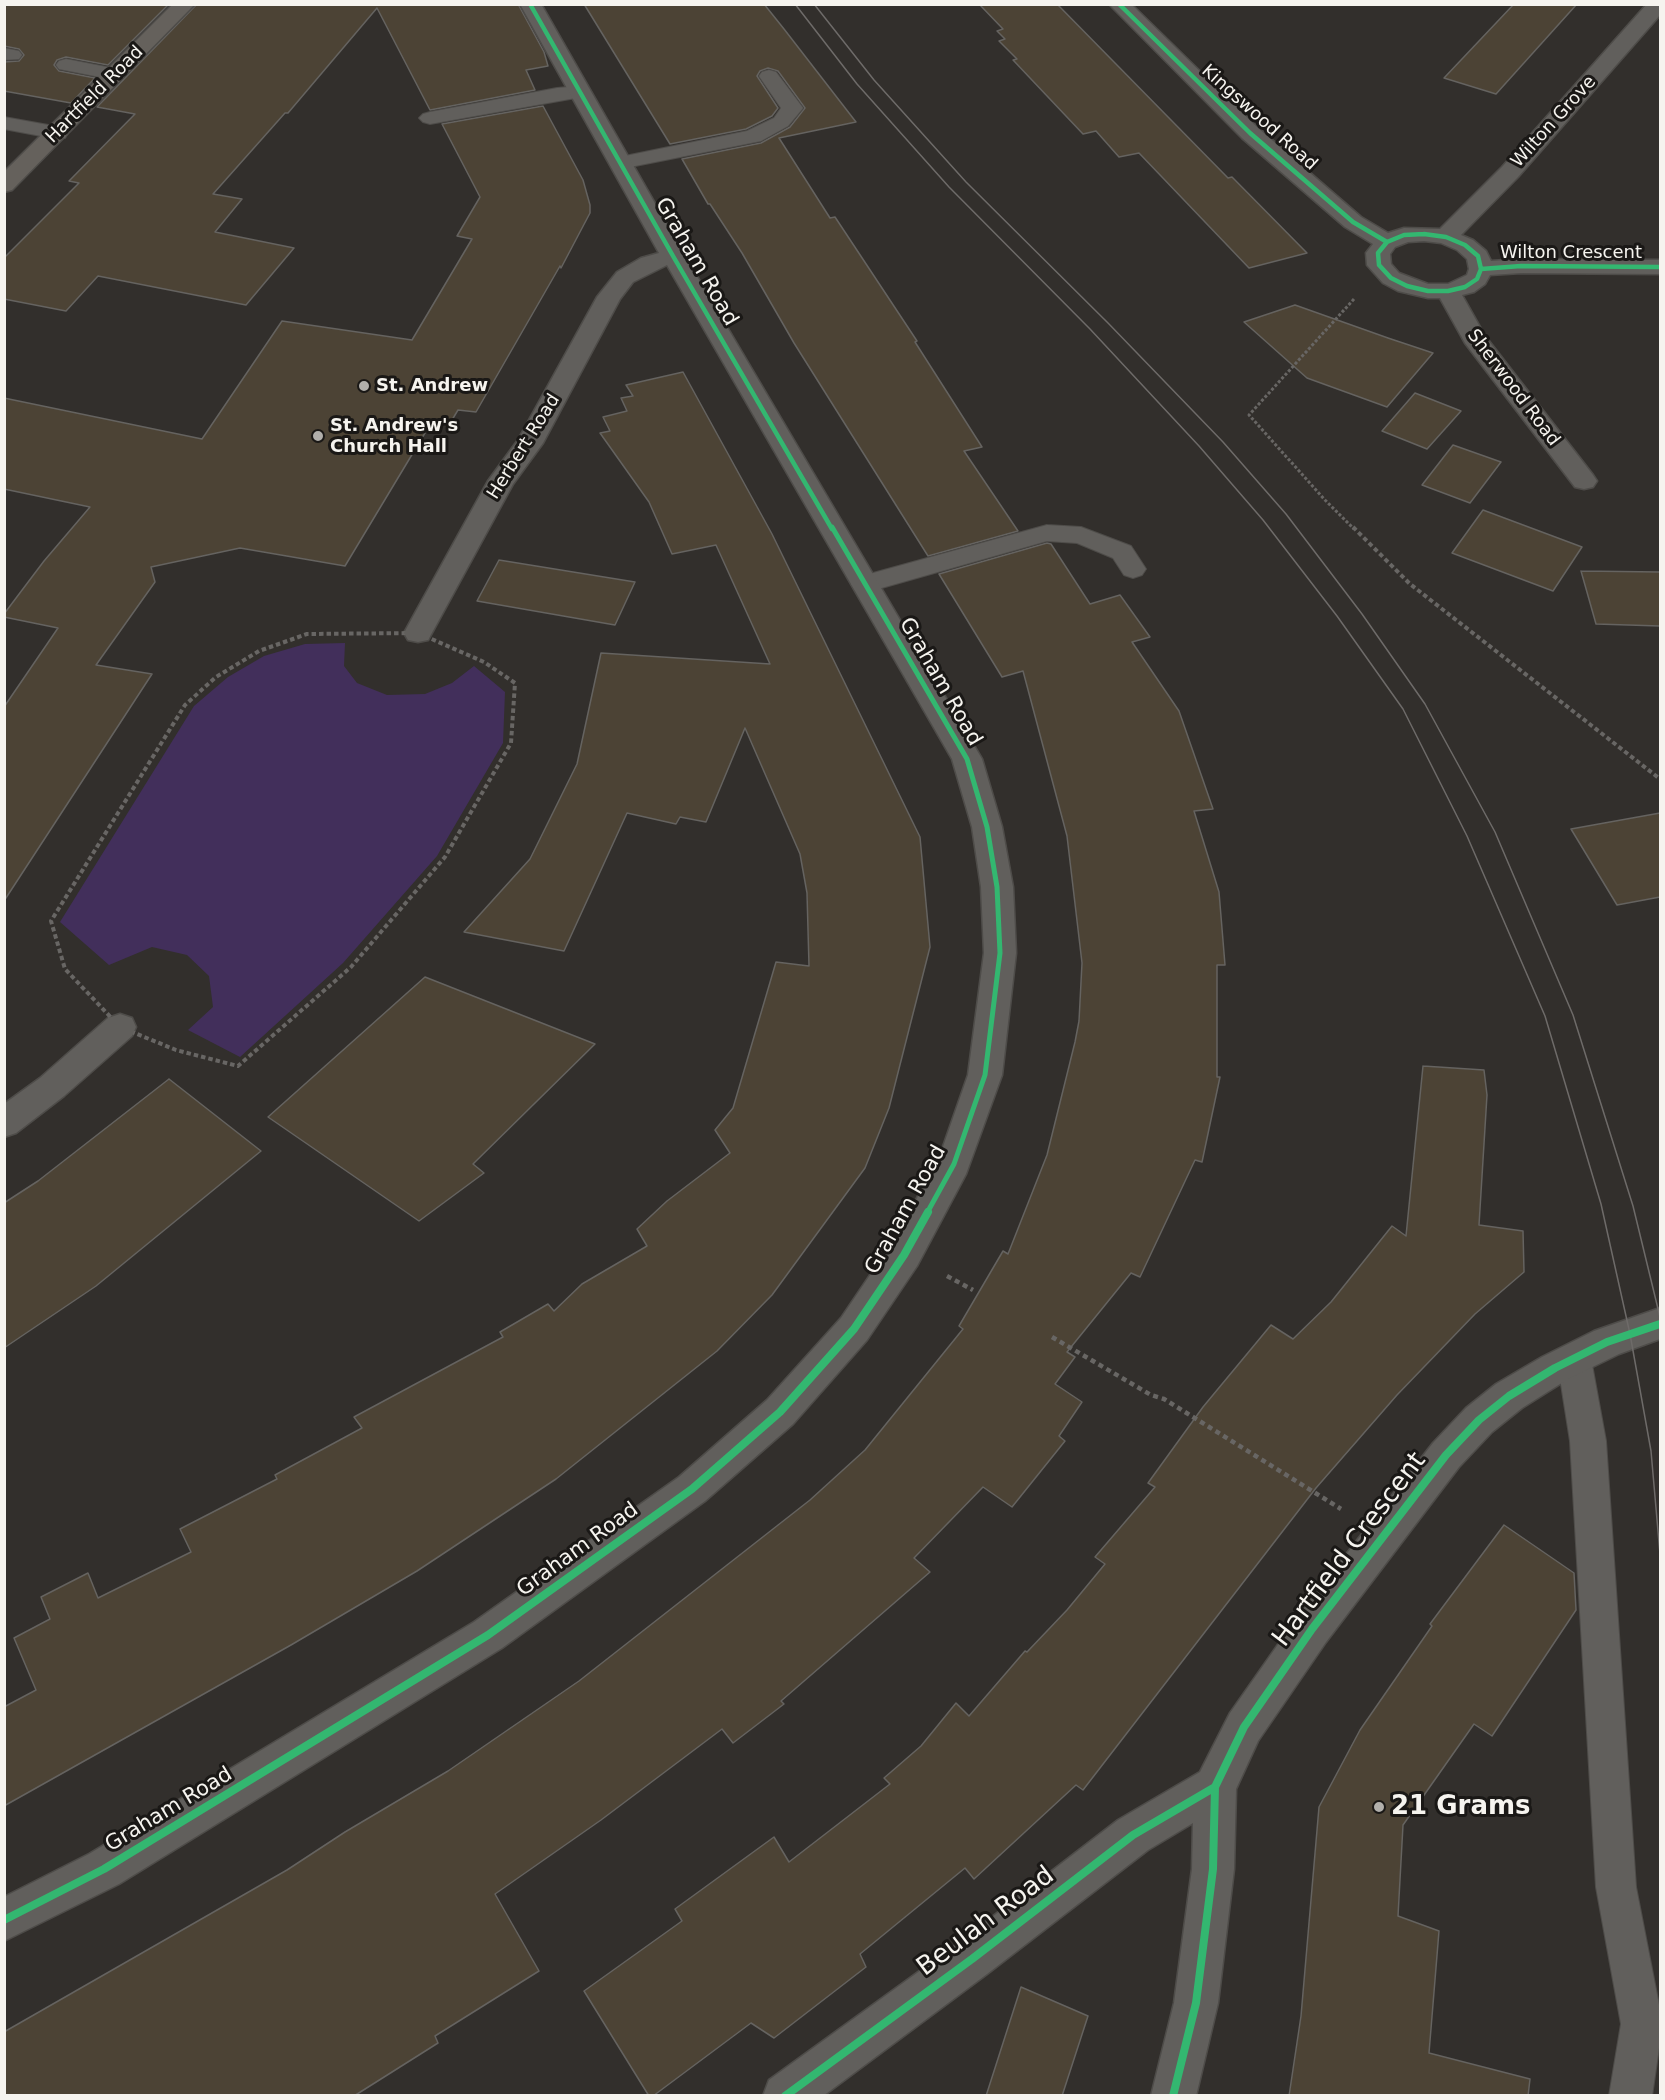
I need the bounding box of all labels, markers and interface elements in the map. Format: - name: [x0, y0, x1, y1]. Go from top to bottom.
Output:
- street label: Hartfield Road: [42, 42, 148, 148]
- street label: Kingswood Road: [1197, 60, 1321, 176]
- street label: Wilton Grove: [1507, 72, 1601, 172]
- street label: Graham Road: [649, 193, 743, 331]
- street label: Wilton Crescent: [1500, 242, 1642, 264]
- street label: Sherwood Road: [1462, 325, 1564, 451]
- place label: St. Andrew: [376, 375, 488, 397]
- marker: St. Andrew: [357, 379, 371, 393]
- street label: Herbert Road: [483, 390, 565, 504]
- place label: St. Andrew's Church Hall: [330, 415, 458, 458]
- marker: St. Andrew's Church Hall: [311, 429, 325, 443]
- street label: Graham Road: [893, 613, 987, 751]
- street label: Graham Road: [860, 1141, 952, 1279]
- street label: Hartfield Crescent: [1267, 1447, 1433, 1653]
- street label: Graham Road: [512, 1498, 644, 1602]
- street label: Graham Road: [101, 1762, 237, 1858]
- place label: 21 Grams: [1391, 1791, 1531, 1823]
- marker: 21 Grams: [1372, 1800, 1386, 1814]
- street label: Beulah Road: [911, 1860, 1061, 1984]

